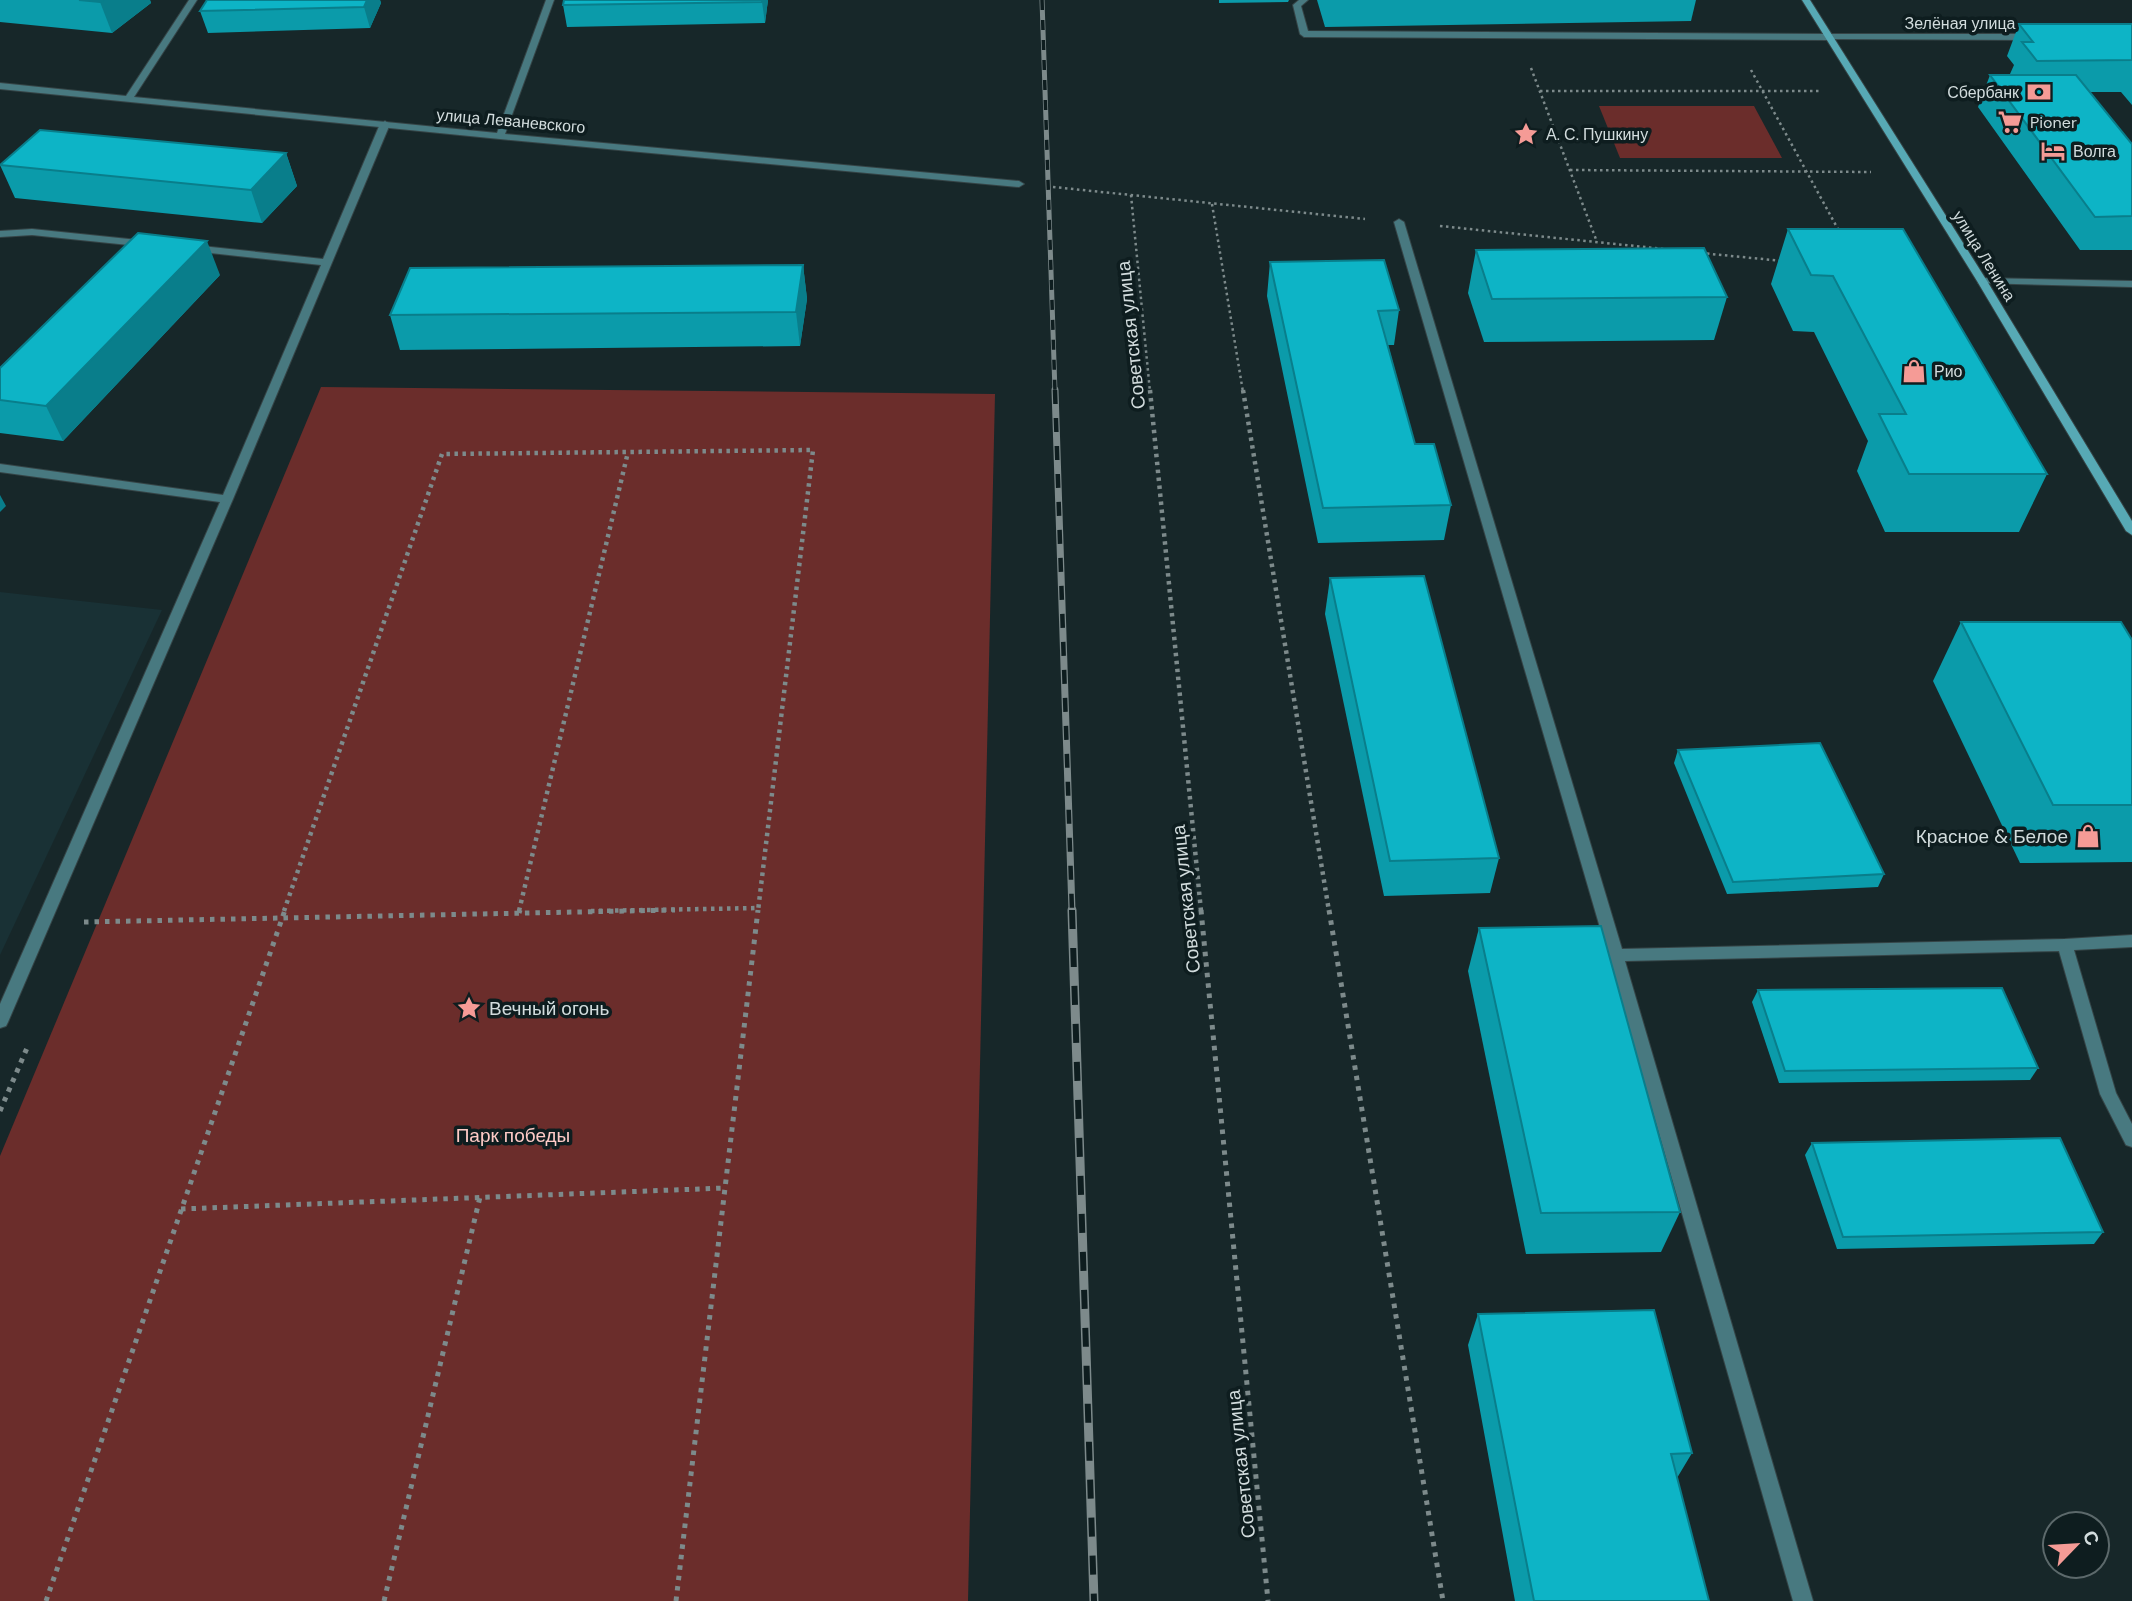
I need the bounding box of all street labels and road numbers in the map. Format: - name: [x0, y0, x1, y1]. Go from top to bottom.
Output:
- street label: Зелёная улица: [1905, 13, 2016, 34]
- street label: улица Леваневского: [436, 104, 586, 138]
- street label: улица Ленина: [1948, 207, 2020, 305]
- street label: Советская улица: [1111, 259, 1151, 410]
- street label: Советская улица: [1166, 823, 1206, 974]
- street label: Советская улица: [1221, 1388, 1261, 1539]

